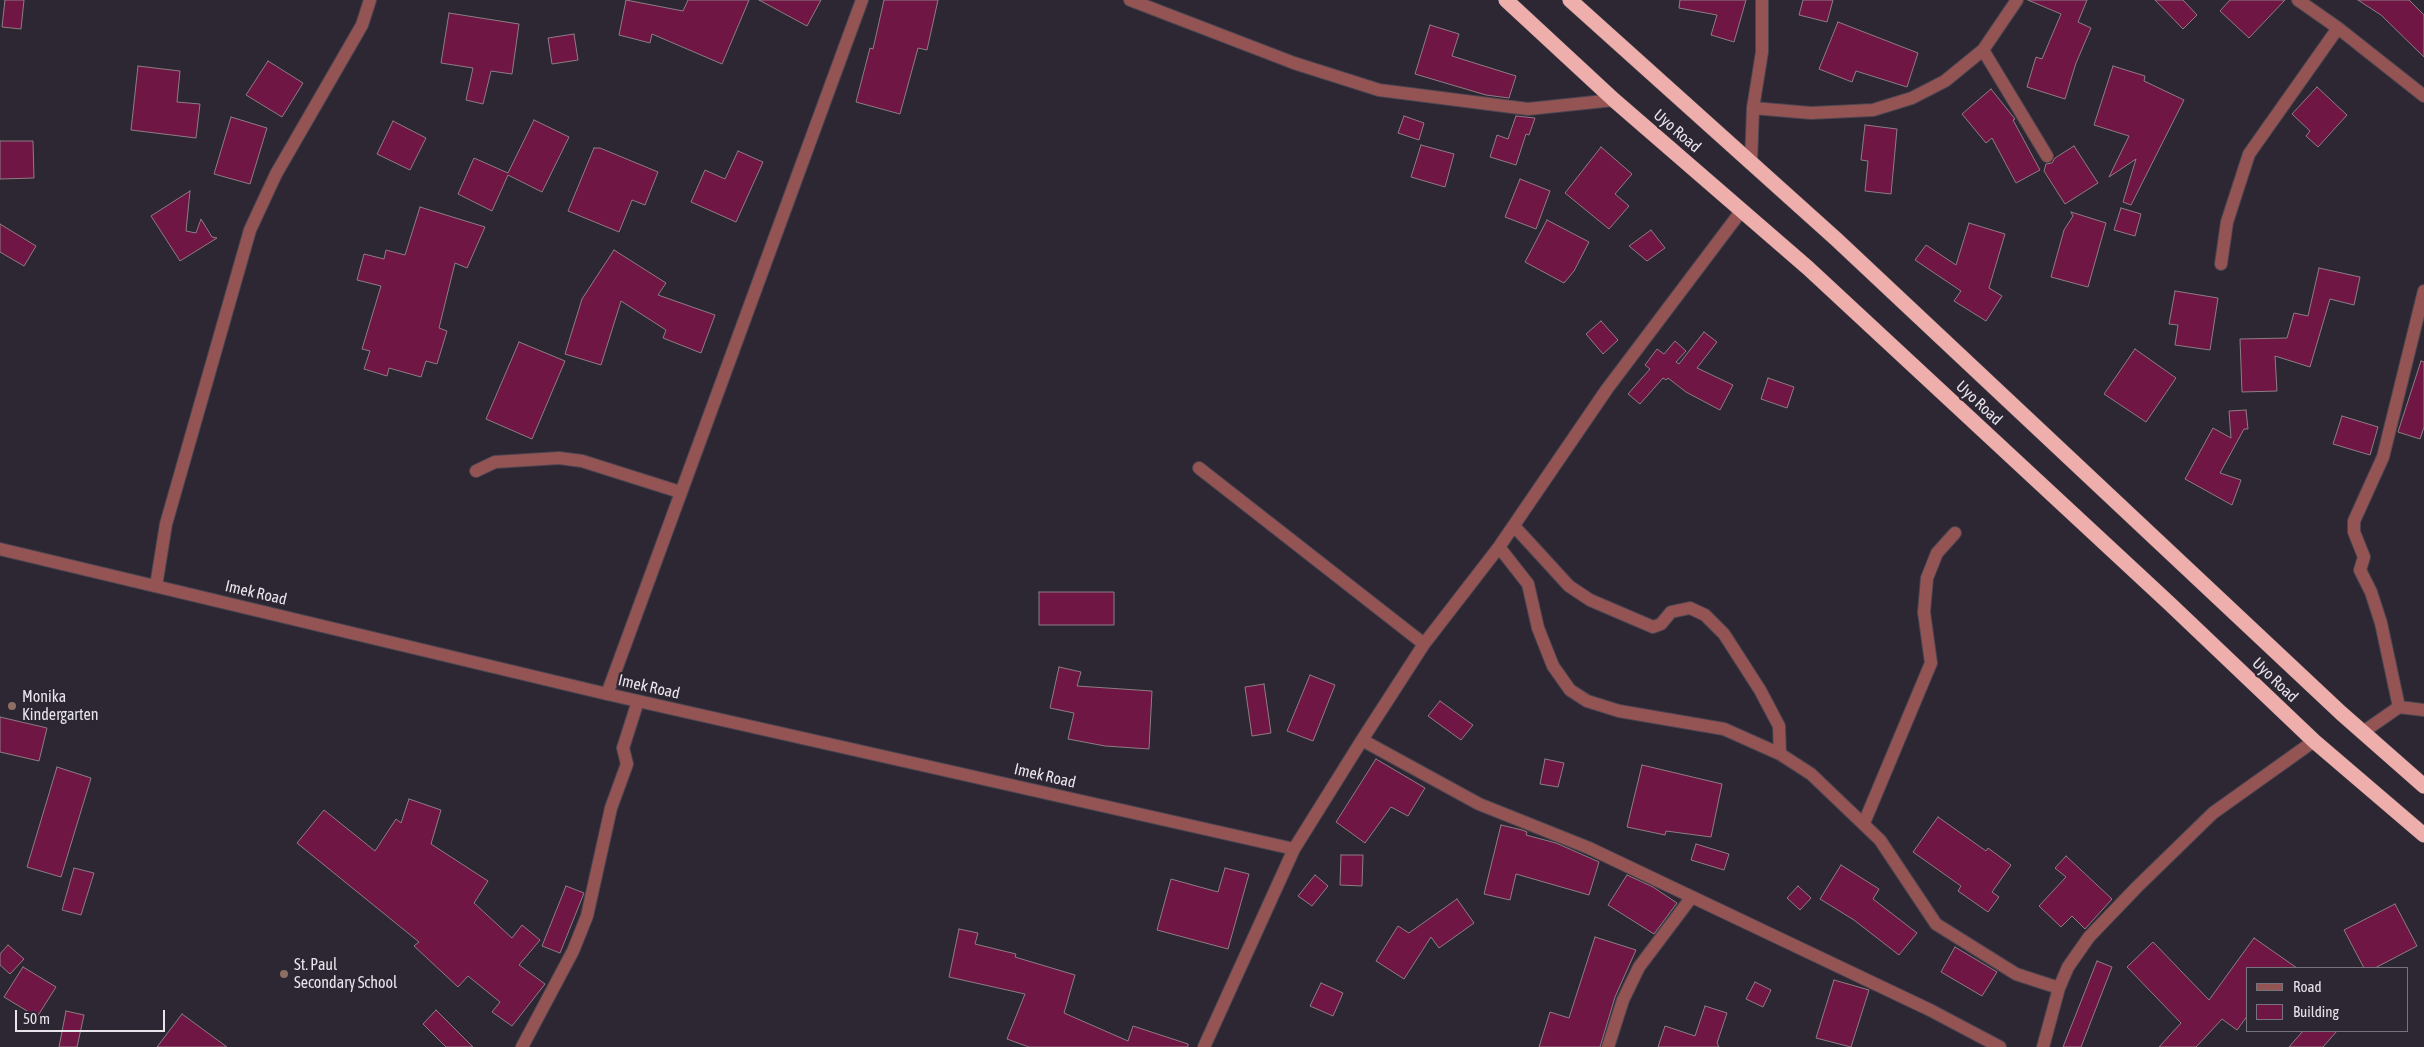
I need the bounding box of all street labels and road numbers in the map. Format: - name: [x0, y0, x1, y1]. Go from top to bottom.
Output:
- street label: Uyo Road: [1650, 105, 1704, 157]
- street label: Uyo Road: [1952, 377, 2006, 429]
- street label: Imek Road: [223, 577, 289, 609]
- street label: Uyo Road: [2248, 654, 2302, 706]
- street label: Imek Road: [616, 671, 682, 703]
- street label: Imek Road: [1012, 760, 1078, 792]

